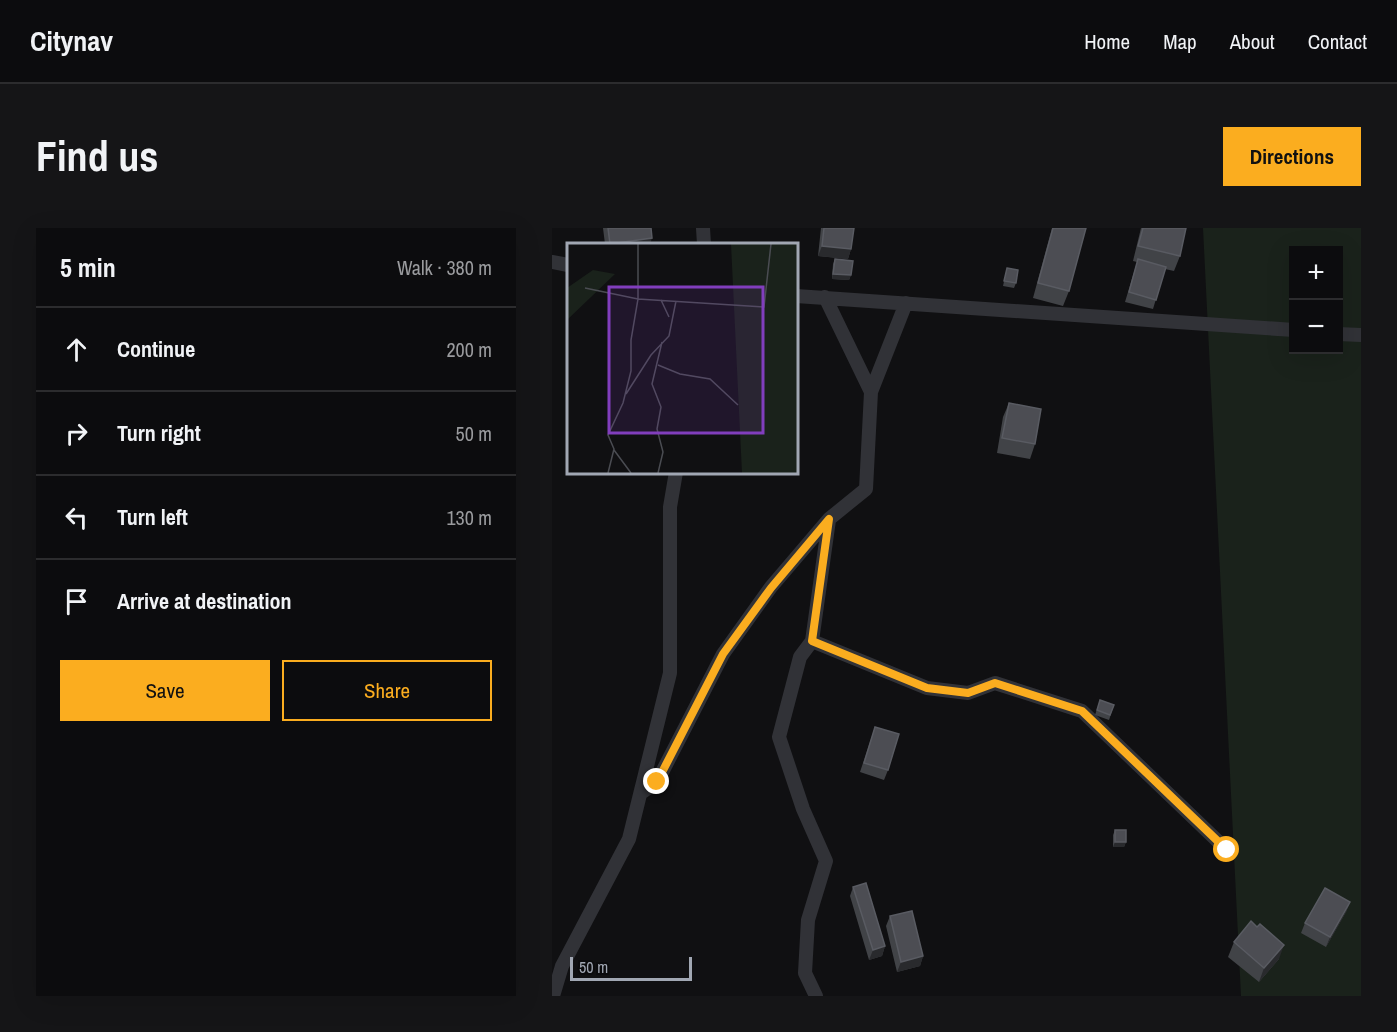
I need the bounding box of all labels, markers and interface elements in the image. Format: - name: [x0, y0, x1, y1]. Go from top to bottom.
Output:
- text: Citynav: [30, 22, 113, 60]
- text: Home: [1084, 27, 1130, 56]
- text: Map: [1163, 27, 1197, 56]
- text: About: [1230, 27, 1275, 56]
- text: Contact: [1308, 27, 1367, 56]
- button: Directions: [1223, 127, 1361, 186]
- text: Find us: [36, 128, 158, 184]
- inset map: [567, 243, 798, 474]
- map controls: [1289, 246, 1343, 354]
- button: +: [1289, 246, 1343, 300]
- text: 5 min: [60, 250, 116, 285]
- text: Walk · 380 m: [397, 254, 492, 281]
- button: −: [1289, 300, 1343, 354]
- icon: ahead: [60, 333, 93, 366]
- text: Continue: [117, 334, 195, 364]
- text: 200 m: [446, 336, 492, 363]
- icon: right: [60, 417, 93, 450]
- text: Turn right: [117, 418, 201, 448]
- text: 50 m: [456, 420, 492, 447]
- icon: left: [60, 501, 93, 534]
- text: Turn left: [117, 502, 188, 532]
- text: 130 m: [446, 504, 492, 531]
- icon: arrive: [60, 585, 93, 618]
- text: Arrive at destination: [117, 586, 291, 616]
- button: Save: [60, 660, 270, 721]
- button: Share: [282, 660, 492, 721]
- route end: [643, 768, 669, 794]
- route start: [1213, 836, 1239, 862]
- scale bar: [570, 954, 692, 982]
- text: 50 m: [579, 956, 608, 978]

